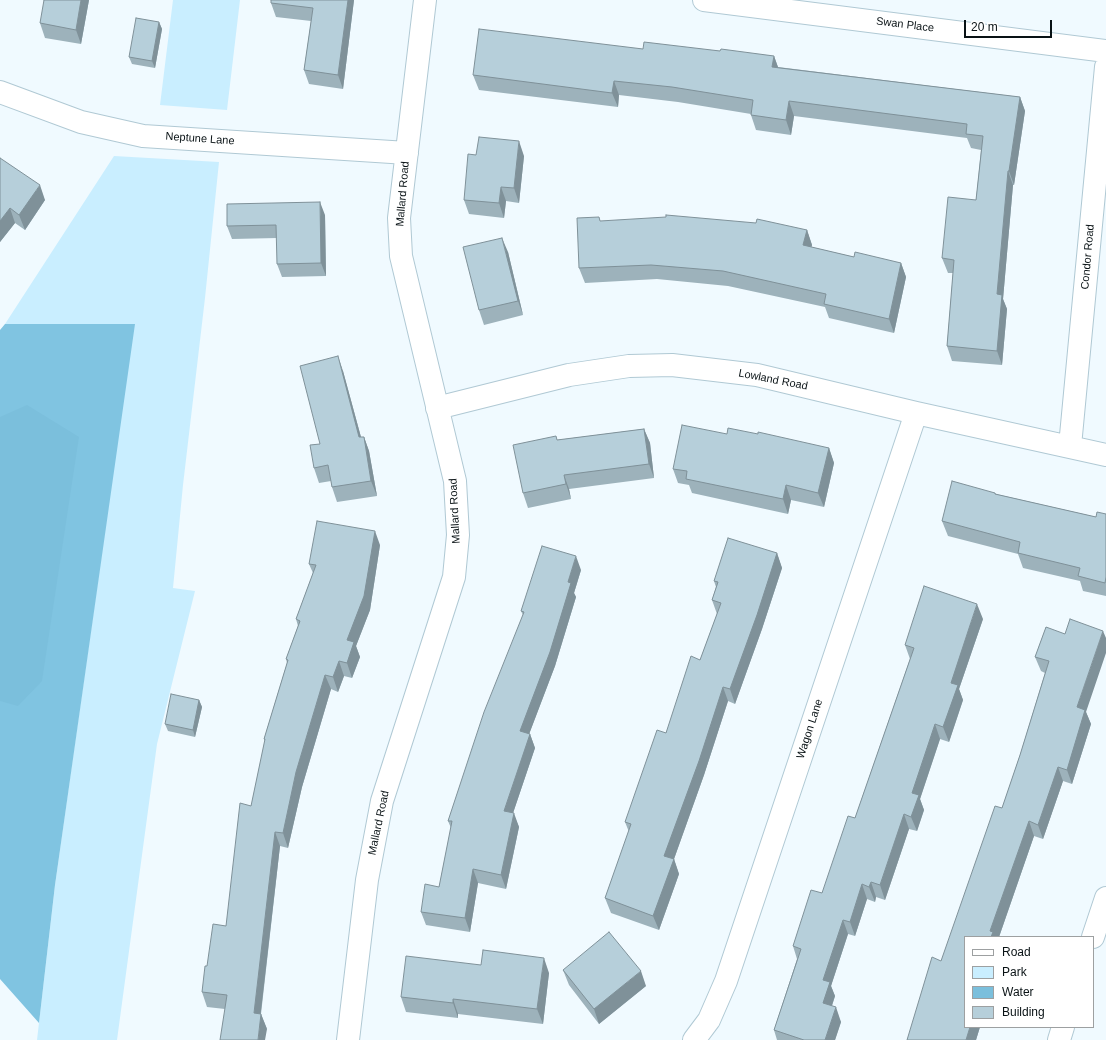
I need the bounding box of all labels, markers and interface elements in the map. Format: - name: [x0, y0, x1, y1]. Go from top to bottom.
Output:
- scale bar: [966, 12, 1054, 38]
- street label: Swan Place: [875, 15, 935, 35]
- text: 20 m: [971, 20, 998, 34]
- street label: Neptune Lane: [165, 130, 235, 148]
- street label: Mallard Road: [394, 161, 412, 227]
- street label: Condor Road: [1079, 224, 1097, 290]
- street label: Lowland Road: [737, 367, 809, 393]
- street label: Mallard Road: [447, 478, 463, 544]
- street label: Wagon Lane: [794, 697, 826, 761]
- street label: Mallard Road: [366, 790, 392, 856]
- legend: [964, 936, 1094, 1028]
- text: Road: [1002, 945, 1031, 959]
- text: Park: [1002, 965, 1027, 979]
- text: Water: [1002, 985, 1034, 999]
- text: Building: [1002, 1005, 1045, 1019]

